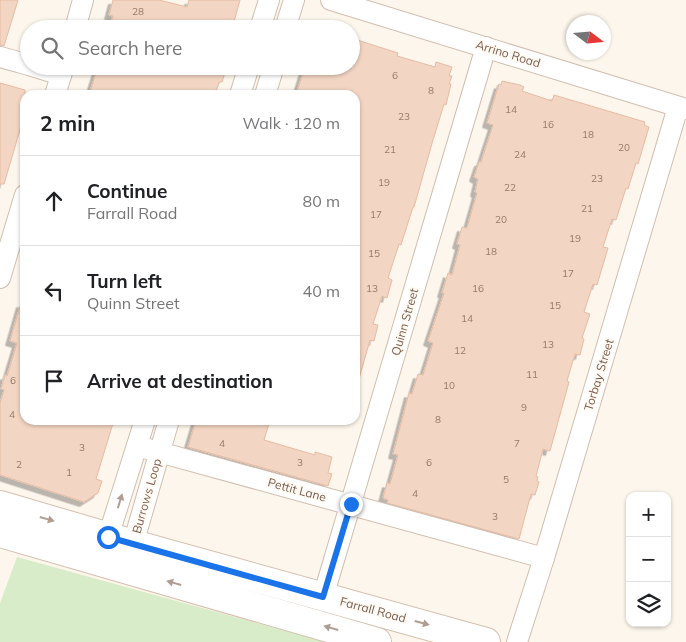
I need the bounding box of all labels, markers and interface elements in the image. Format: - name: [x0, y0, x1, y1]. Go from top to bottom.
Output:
- house number: 28: [132, 5, 144, 18]
- north arrow: [566, 15, 611, 60]
- search box: [20, 20, 360, 75]
- icon: search: [38, 34, 66, 62]
- text: Search here: [78, 36, 182, 60]
- street label: Arrino Road: [474, 37, 542, 70]
- house number: 6: [392, 69, 398, 82]
- house number: 8: [428, 84, 434, 97]
- house number: 14: [505, 103, 517, 116]
- text: 2 min: [40, 110, 95, 136]
- house number: 23: [398, 110, 410, 123]
- text: Walk · 120 m: [242, 113, 340, 133]
- house number: 16: [542, 118, 554, 131]
- house number: 18: [582, 128, 594, 141]
- house number: 20: [618, 141, 630, 154]
- house number: 21: [384, 143, 396, 156]
- house number: 24: [514, 148, 526, 161]
- house number: 23: [591, 172, 603, 185]
- house number: 19: [378, 176, 390, 189]
- text: Continue: [87, 179, 167, 203]
- house number: 22: [504, 181, 516, 194]
- icon: ahead: [40, 187, 68, 215]
- text: 80 m: [303, 191, 340, 211]
- house number: 21: [581, 202, 593, 215]
- text: Farrall Road: [87, 203, 177, 223]
- house number: 17: [370, 208, 382, 221]
- house number: 20: [495, 213, 507, 226]
- house number: 19: [569, 232, 581, 245]
- house number: 18: [485, 245, 497, 258]
- house number: 15: [368, 247, 380, 260]
- house number: 17: [562, 267, 574, 280]
- text: Turn left: [87, 269, 162, 293]
- icon: left: [40, 277, 68, 305]
- text: 40 m: [303, 281, 340, 301]
- house number: 13: [366, 282, 378, 295]
- house number: 16: [472, 282, 484, 295]
- street label: Quinn Street: [388, 286, 421, 357]
- text: Quinn Street: [87, 293, 180, 313]
- house number: 15: [549, 299, 561, 312]
- house number: 14: [461, 312, 473, 325]
- street label: Torbay Street: [580, 337, 617, 413]
- house number: 13: [542, 338, 554, 351]
- house number: 12: [454, 344, 466, 357]
- icon: arrive: [40, 367, 68, 395]
- house number: 11: [526, 368, 538, 381]
- text: Arrive at destination: [87, 369, 273, 393]
- house number: 6: [10, 374, 16, 387]
- house number: 10: [443, 379, 455, 392]
- house number: 9: [521, 401, 527, 414]
- house number: 4: [9, 408, 15, 421]
- house number: 8: [435, 413, 441, 426]
- house number: 4: [219, 437, 225, 450]
- house number: 7: [514, 437, 520, 450]
- house number: 3: [79, 441, 85, 454]
- house number: 3: [297, 456, 303, 469]
- house number: 6: [426, 456, 432, 469]
- street label: Burrows Loop: [129, 457, 164, 535]
- house number: 2: [16, 458, 22, 471]
- house number: 1: [66, 466, 72, 479]
- house number: 5: [503, 473, 509, 486]
- street label: Pettit Lane: [266, 475, 328, 505]
- house number: 4: [412, 487, 418, 500]
- map controls: [626, 492, 671, 627]
- button: +: [626, 492, 671, 537]
- one-way arrow: [117, 493, 125, 508]
- route end: [340, 493, 363, 516]
- house number: 3: [492, 510, 498, 523]
- one-way arrow: [39, 515, 54, 523]
- route start: [97, 526, 120, 549]
- button: −: [626, 537, 671, 582]
- one-way arrow: [167, 579, 182, 587]
- button: layers: [626, 582, 671, 627]
- street label: Farrall Road: [338, 593, 408, 626]
- one-way arrow: [415, 620, 430, 628]
- one-way arrow: [323, 624, 338, 632]

